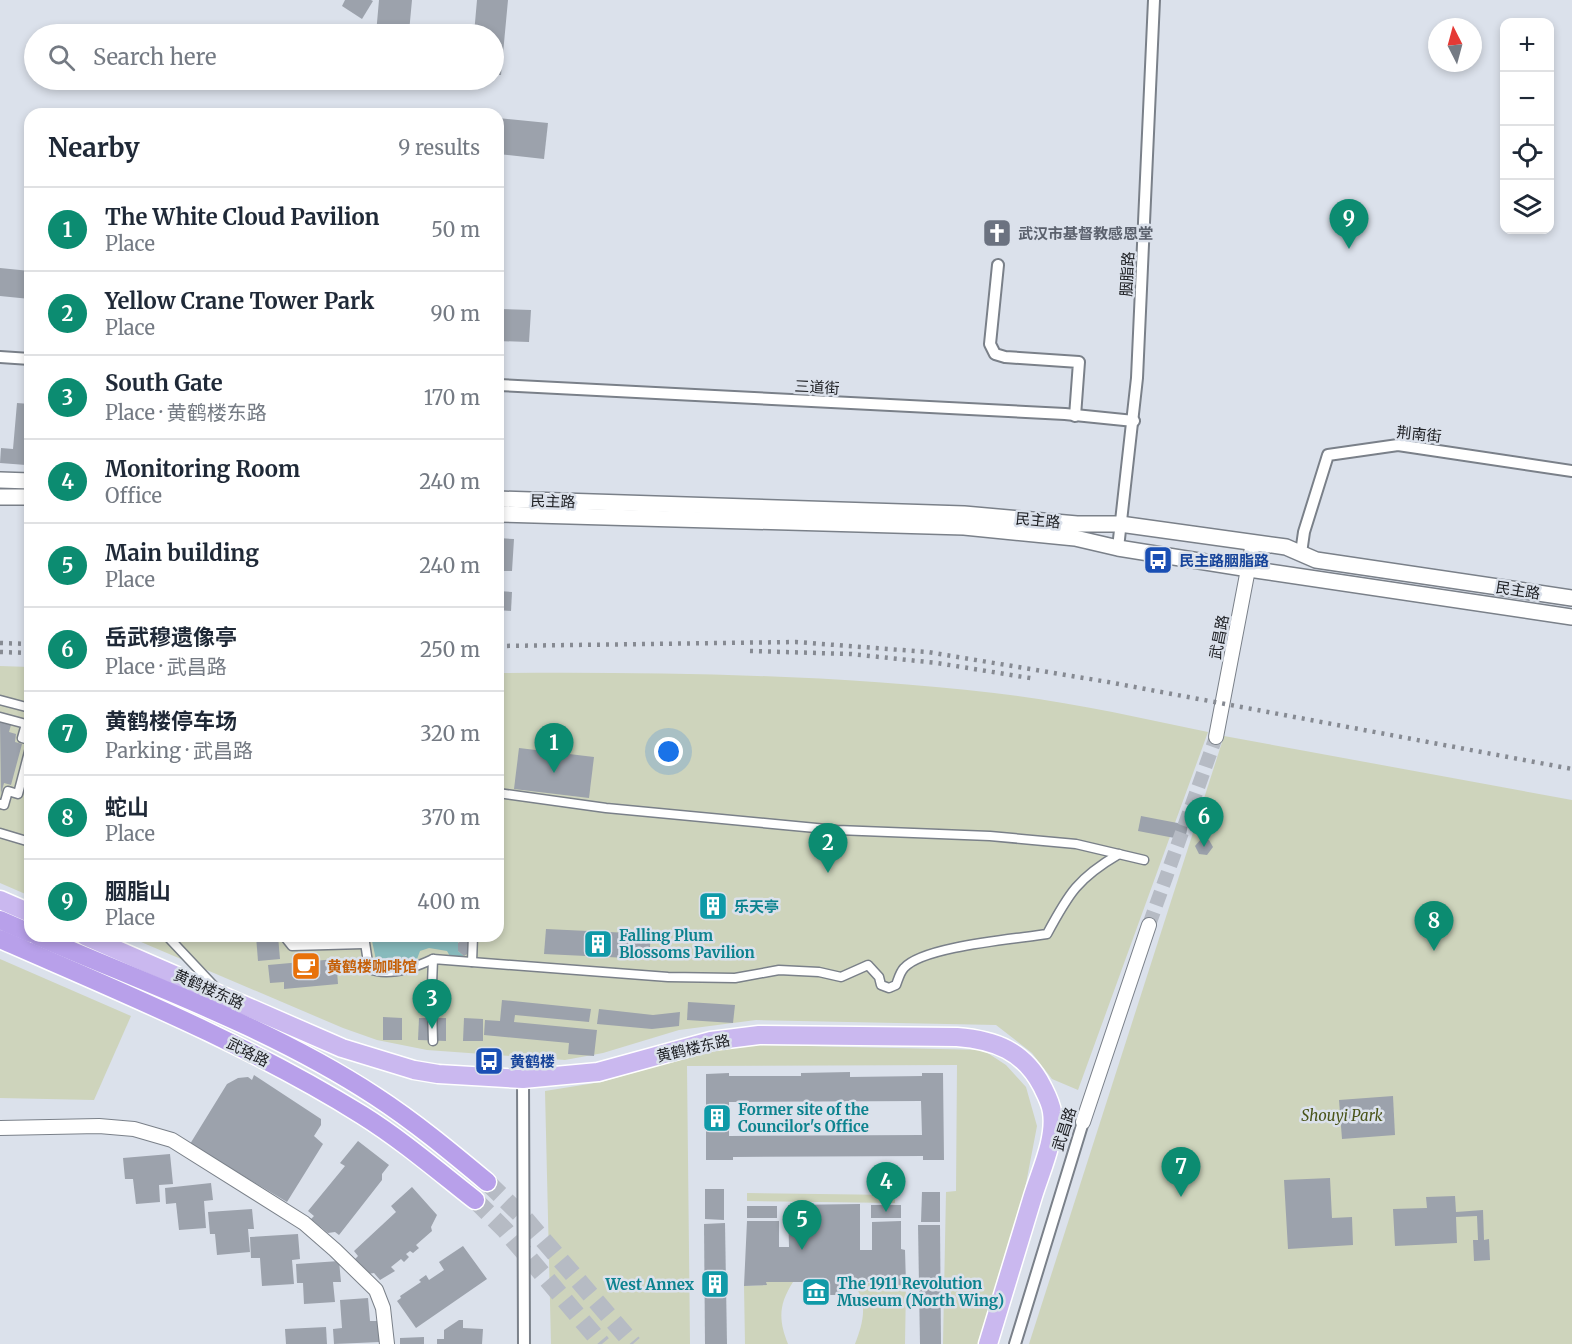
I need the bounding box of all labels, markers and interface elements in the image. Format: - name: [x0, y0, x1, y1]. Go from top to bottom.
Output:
- north arrow: [1428, 18, 1482, 72]
- map controls: [1500, 18, 1554, 234]
- button: +: [1500, 18, 1554, 72]
- search box: [24, 24, 504, 90]
- icon: search: [45, 41, 78, 74]
- text: Search here: [93, 43, 216, 71]
- button: −: [1500, 72, 1554, 126]
- button: locate: [1500, 126, 1554, 180]
- text: Nearby: [48, 131, 140, 164]
- text: 9 results: [398, 135, 480, 160]
- button: layers: [1500, 180, 1554, 234]
- pin: 9: [1330, 200, 1368, 249]
- text: The White Cloud Pavilion: [105, 203, 380, 231]
- text: 1: [63, 217, 72, 242]
- text: 50 m: [431, 217, 480, 242]
- church icon: 武汉市基督教感恩堂: [981, 217, 1013, 249]
- place label: 武汉市基督教感恩堂: [1018, 224, 1153, 243]
- text: Place: [105, 231, 155, 256]
- street label: 胭脂路: [1116, 251, 1138, 297]
- text: Yellow Crane Tower Park: [105, 287, 374, 315]
- text: 2: [62, 301, 73, 326]
- text: 90 m: [430, 301, 480, 326]
- text: Place: [105, 315, 155, 340]
- text: South Gate: [105, 369, 223, 397]
- street label: 三道街: [794, 376, 840, 398]
- text: 3: [62, 385, 73, 410]
- text: 170 m: [424, 385, 480, 410]
- text: Place · 黄鹤楼东路: [105, 400, 267, 425]
- street label: 荆南街: [1396, 422, 1442, 446]
- text: Monitoring Room: [105, 455, 300, 483]
- text: 4: [61, 469, 74, 494]
- text: 240 m: [419, 469, 480, 494]
- text: Office: [105, 483, 162, 508]
- street label: 民主路: [530, 491, 576, 511]
- street label: 民主路: [1015, 509, 1061, 531]
- text: Main building: [105, 539, 259, 567]
- bus stop icon: 民主路胭脂路: [1142, 544, 1174, 576]
- place label: 民主路胭脂路: [1179, 551, 1269, 570]
- text: 5: [62, 553, 73, 578]
- text: 240 m: [419, 553, 480, 578]
- text: Place: [105, 567, 155, 592]
- street label: 民主路: [1494, 577, 1542, 603]
- street label: 武昌路: [1205, 613, 1233, 661]
- text: 岳武穆遗像亭: [105, 623, 237, 651]
- text: 6: [61, 637, 74, 662]
- text: 250 m: [420, 637, 480, 662]
- text: Place · 武昌路: [105, 654, 227, 679]
- text: 黄鹤楼停车场: [105, 707, 237, 735]
- text: 7: [62, 721, 74, 746]
- text: 320 m: [420, 721, 480, 746]
- pin: 1: [534, 724, 574, 773]
- your location: [654, 737, 683, 766]
- text: Parking · 武昌路: [105, 738, 253, 763]
- text: 蛇山: [105, 793, 149, 821]
- pin: 6: [1184, 798, 1224, 847]
- text: 8: [61, 805, 74, 830]
- text: 370 m: [421, 805, 480, 830]
- text: Place: [105, 821, 155, 846]
- pin: 2: [808, 824, 848, 873]
- text: 胭脂山: [105, 877, 171, 905]
- text: 9: [61, 889, 74, 914]
- text: 400 m: [417, 889, 480, 914]
- building icon: 乐天亭: [697, 890, 729, 922]
- place label: 乐天亭: [734, 897, 779, 916]
- pin: 8: [1414, 902, 1454, 951]
- text: Place: [105, 905, 155, 930]
- place label: Falling Plum Blossoms Pavilion: [619, 926, 755, 962]
- building icon: Falling Plum Blossoms Pavilion: [582, 928, 614, 960]
- cafe icon: 黄鹤楼咖啡馆: [290, 950, 322, 982]
- place label: 黄鹤楼咖啡馆: [327, 957, 417, 976]
- street label: 黄鹤楼东路: [171, 965, 247, 1013]
- pin: 3: [412, 980, 452, 1029]
- street label: 黄鹤楼东路: [654, 1030, 732, 1066]
- street label: 武珞路: [224, 1033, 272, 1071]
- bus stop icon: 黄鹤楼: [473, 1045, 505, 1077]
- place label: 黄鹤楼: [510, 1052, 555, 1071]
- place label: Former site of the Councilor's Office: [738, 1100, 869, 1136]
- building icon: Former site of the Councilor's Office: [701, 1102, 733, 1134]
- street label: 武昌路: [1048, 1105, 1080, 1153]
- park label: Shouyi Park: [1301, 1106, 1384, 1125]
- pin: 7: [1162, 1148, 1200, 1197]
- pin: 4: [866, 1162, 906, 1212]
- pin: 5: [782, 1200, 822, 1250]
- building icon: West Annex: [699, 1268, 731, 1300]
- place label: The 1911 Revolution Museum (North Wing): [837, 1274, 1004, 1310]
- place label: West Annex: [605, 1275, 695, 1294]
- museum icon: The 1911 Revolution Museum (North Wing): [800, 1276, 832, 1308]

